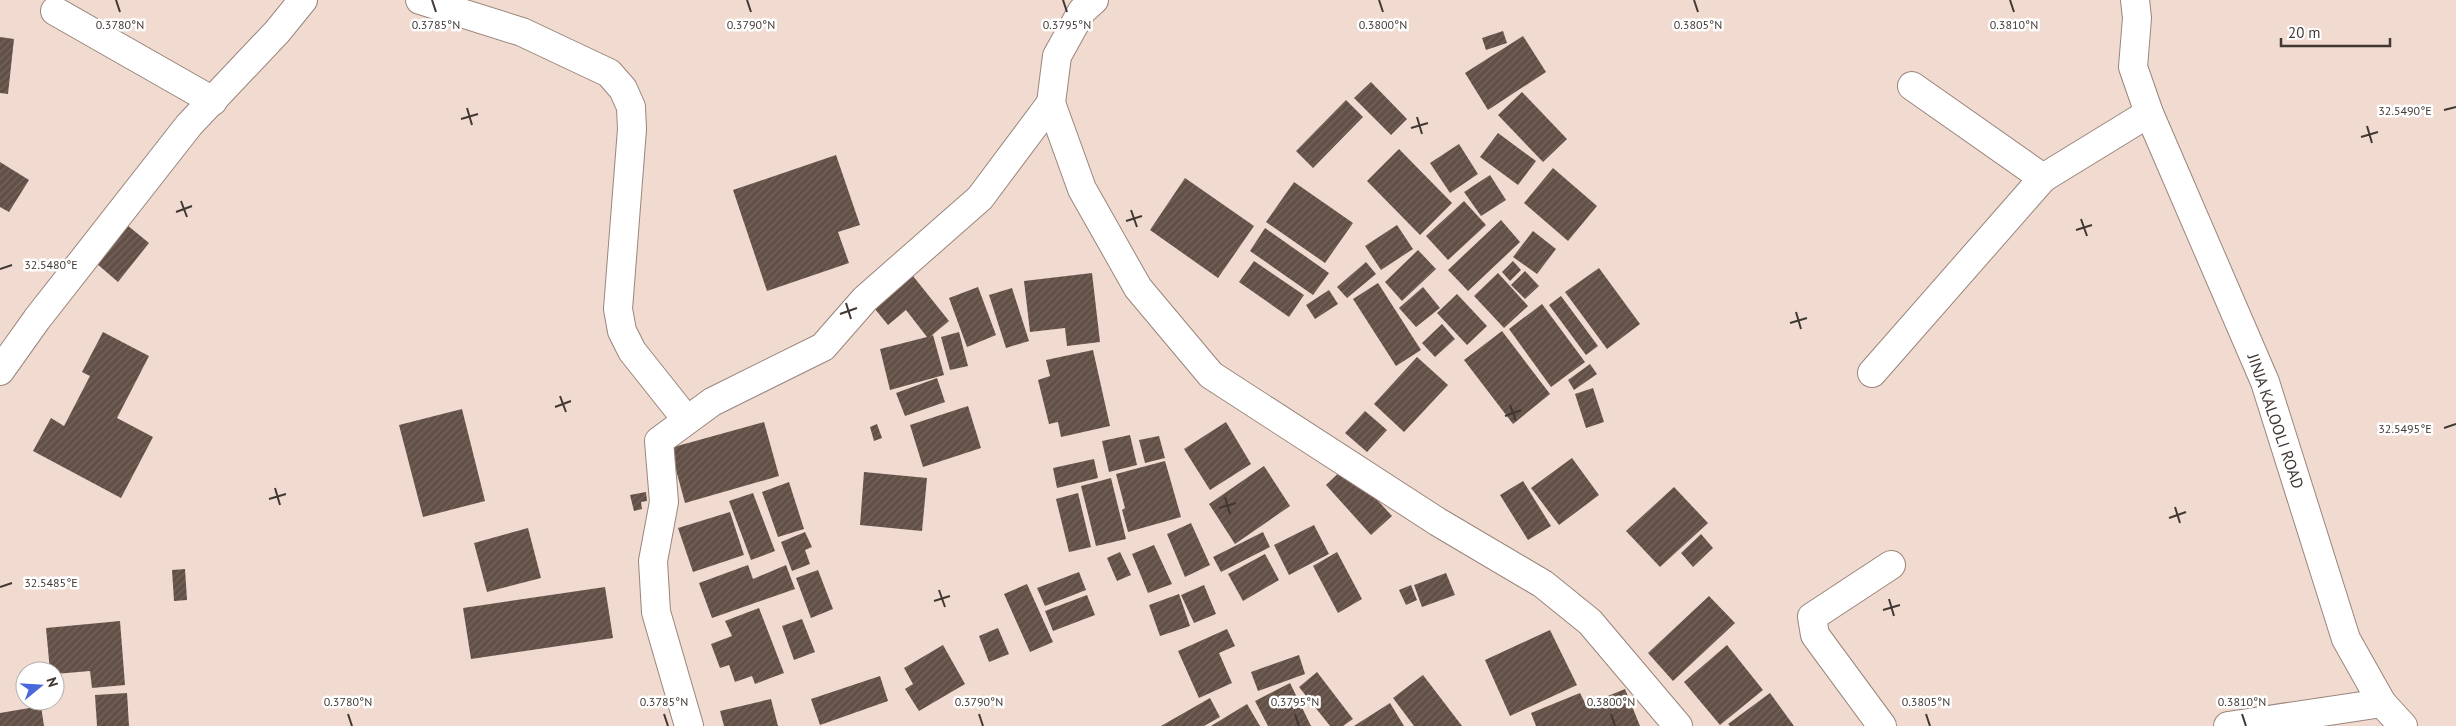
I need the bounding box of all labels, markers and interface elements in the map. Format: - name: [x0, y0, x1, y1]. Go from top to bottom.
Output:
- scale bar: [2281, 15, 2390, 47]
- text: 0.3780°N: [96, 17, 144, 32]
- text: 0.3785°N: [412, 17, 460, 32]
- text: 0.3790°N: [727, 17, 775, 32]
- text: 0.3795°N: [1043, 17, 1091, 32]
- text: 0.3800°N: [1359, 17, 1407, 32]
- text: 0.3805°N: [1674, 17, 1722, 32]
- text: 0.3810°N: [1990, 17, 2038, 32]
- text: 20 m: [2288, 23, 2321, 42]
- text: 32.5490°E: [2378, 103, 2432, 118]
- text: 32.5480°E: [24, 257, 78, 272]
- street label: JINJA KALOOLI ROAD: [2243, 350, 2309, 491]
- text: 32.5495°E: [2378, 421, 2432, 436]
- text: 32.5485°E: [24, 575, 78, 590]
- north arrow: [15, 661, 65, 711]
- text: N: [42, 675, 62, 689]
- text: 0.3780°N: [324, 694, 372, 709]
- text: 0.3785°N: [640, 694, 688, 709]
- text: 0.3790°N: [955, 694, 1003, 709]
- text: 0.3795°N: [1271, 694, 1319, 709]
- text: 0.3800°N: [1587, 694, 1635, 709]
- text: 0.3805°N: [1902, 694, 1950, 709]
- text: 0.3810°N: [2218, 694, 2266, 709]

